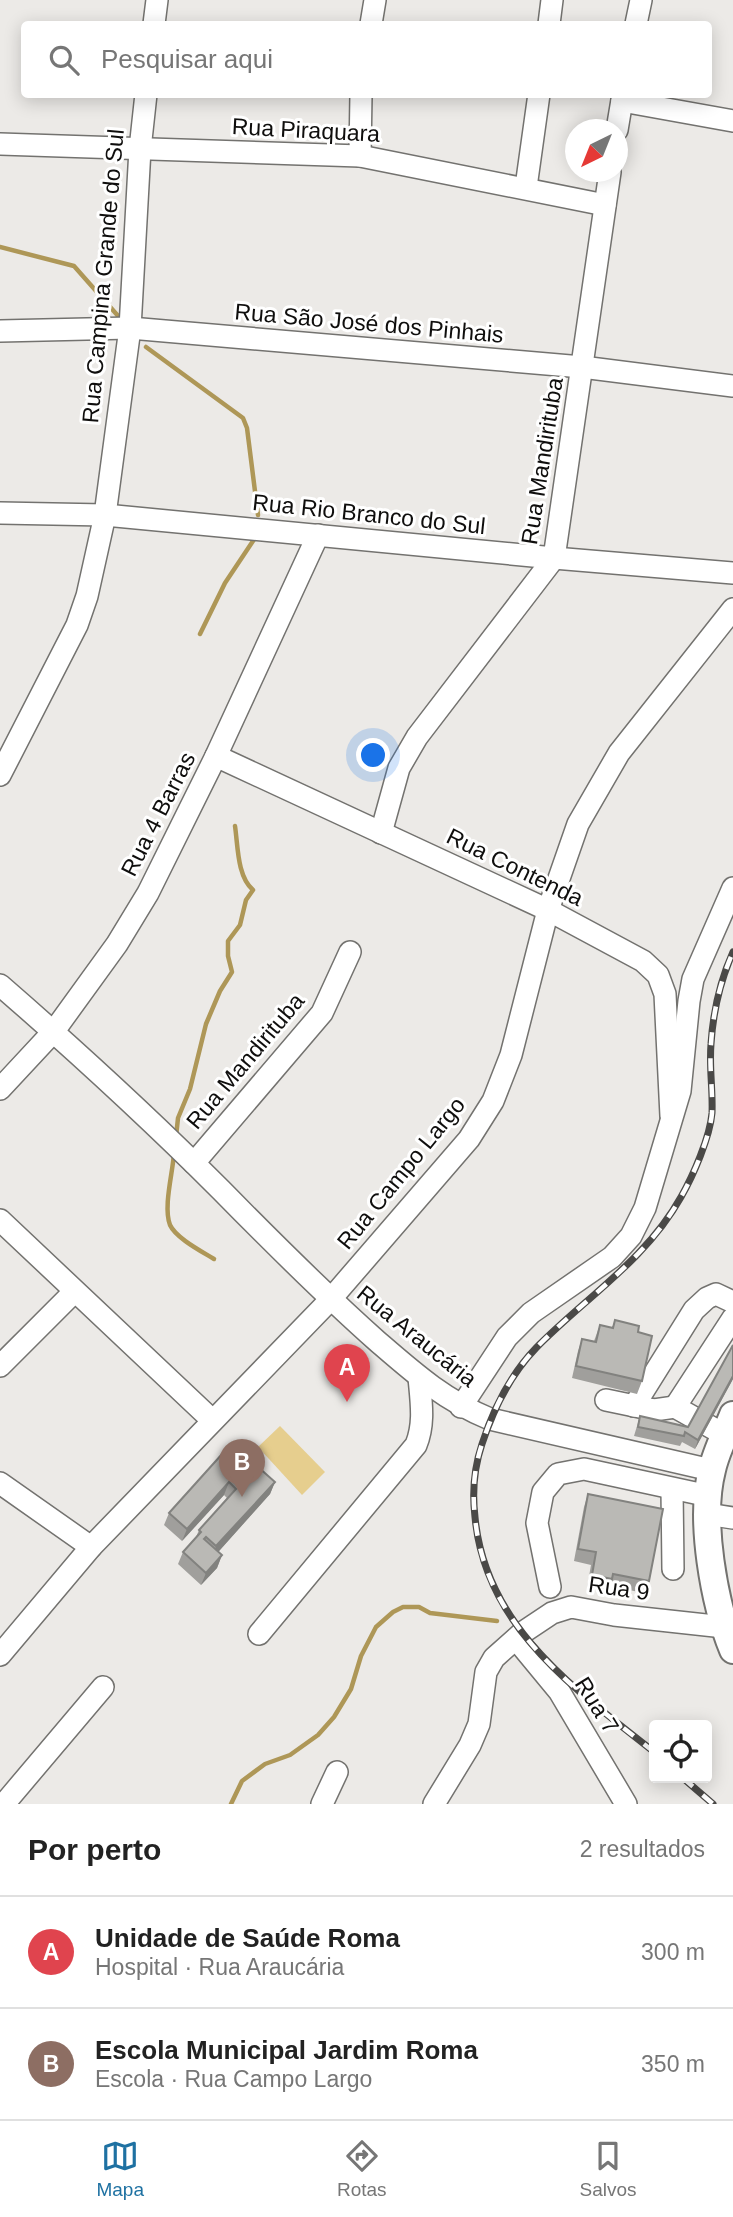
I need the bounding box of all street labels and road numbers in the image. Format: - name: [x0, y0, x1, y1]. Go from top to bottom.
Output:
- street label: Rua Piraquara: [231, 113, 381, 147]
- street label: Rua Campina Grande do Sul: [77, 128, 129, 424]
- street label: Rua São José dos Pinhais: [233, 298, 505, 348]
- street label: Rua Mandirituba: [516, 375, 568, 546]
- street label: Rua Rio Branco do Sul: [251, 489, 487, 539]
- street label: Rua 4 Barras: [116, 748, 200, 880]
- street label: Rua Contenda: [443, 823, 588, 911]
- street label: Rua Mandirituba: [181, 988, 309, 1134]
- street label: Rua Campo Largo: [332, 1092, 470, 1254]
- street label: Rua Araucária: [352, 1280, 482, 1392]
- street label: Rua 9: [587, 1571, 651, 1605]
- street label: Rua 7: [570, 1672, 624, 1738]

